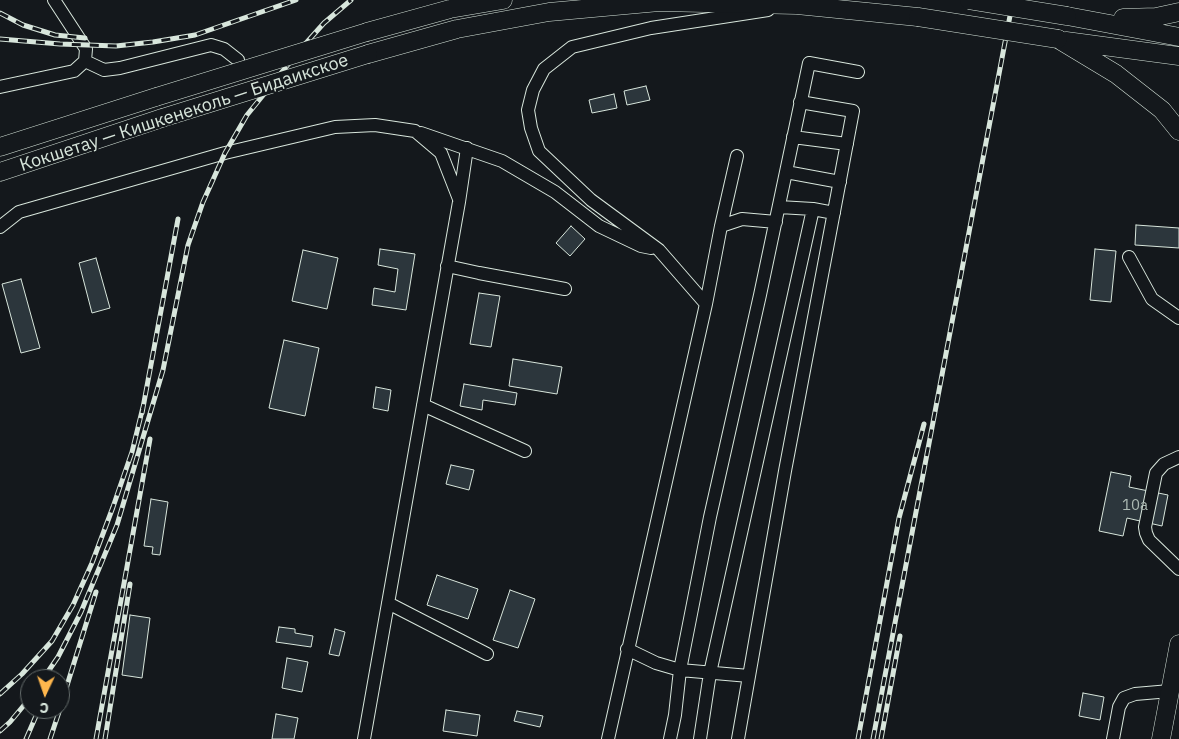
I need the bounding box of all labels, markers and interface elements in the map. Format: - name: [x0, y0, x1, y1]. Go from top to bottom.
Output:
- street label: Кокшетау — Кишкенеколь — Бидаикское: [17, 50, 351, 176]
- house number: 10а: [1122, 497, 1148, 515]
- north arrow: [20, 669, 70, 719]
- text: С: [39, 699, 49, 717]

